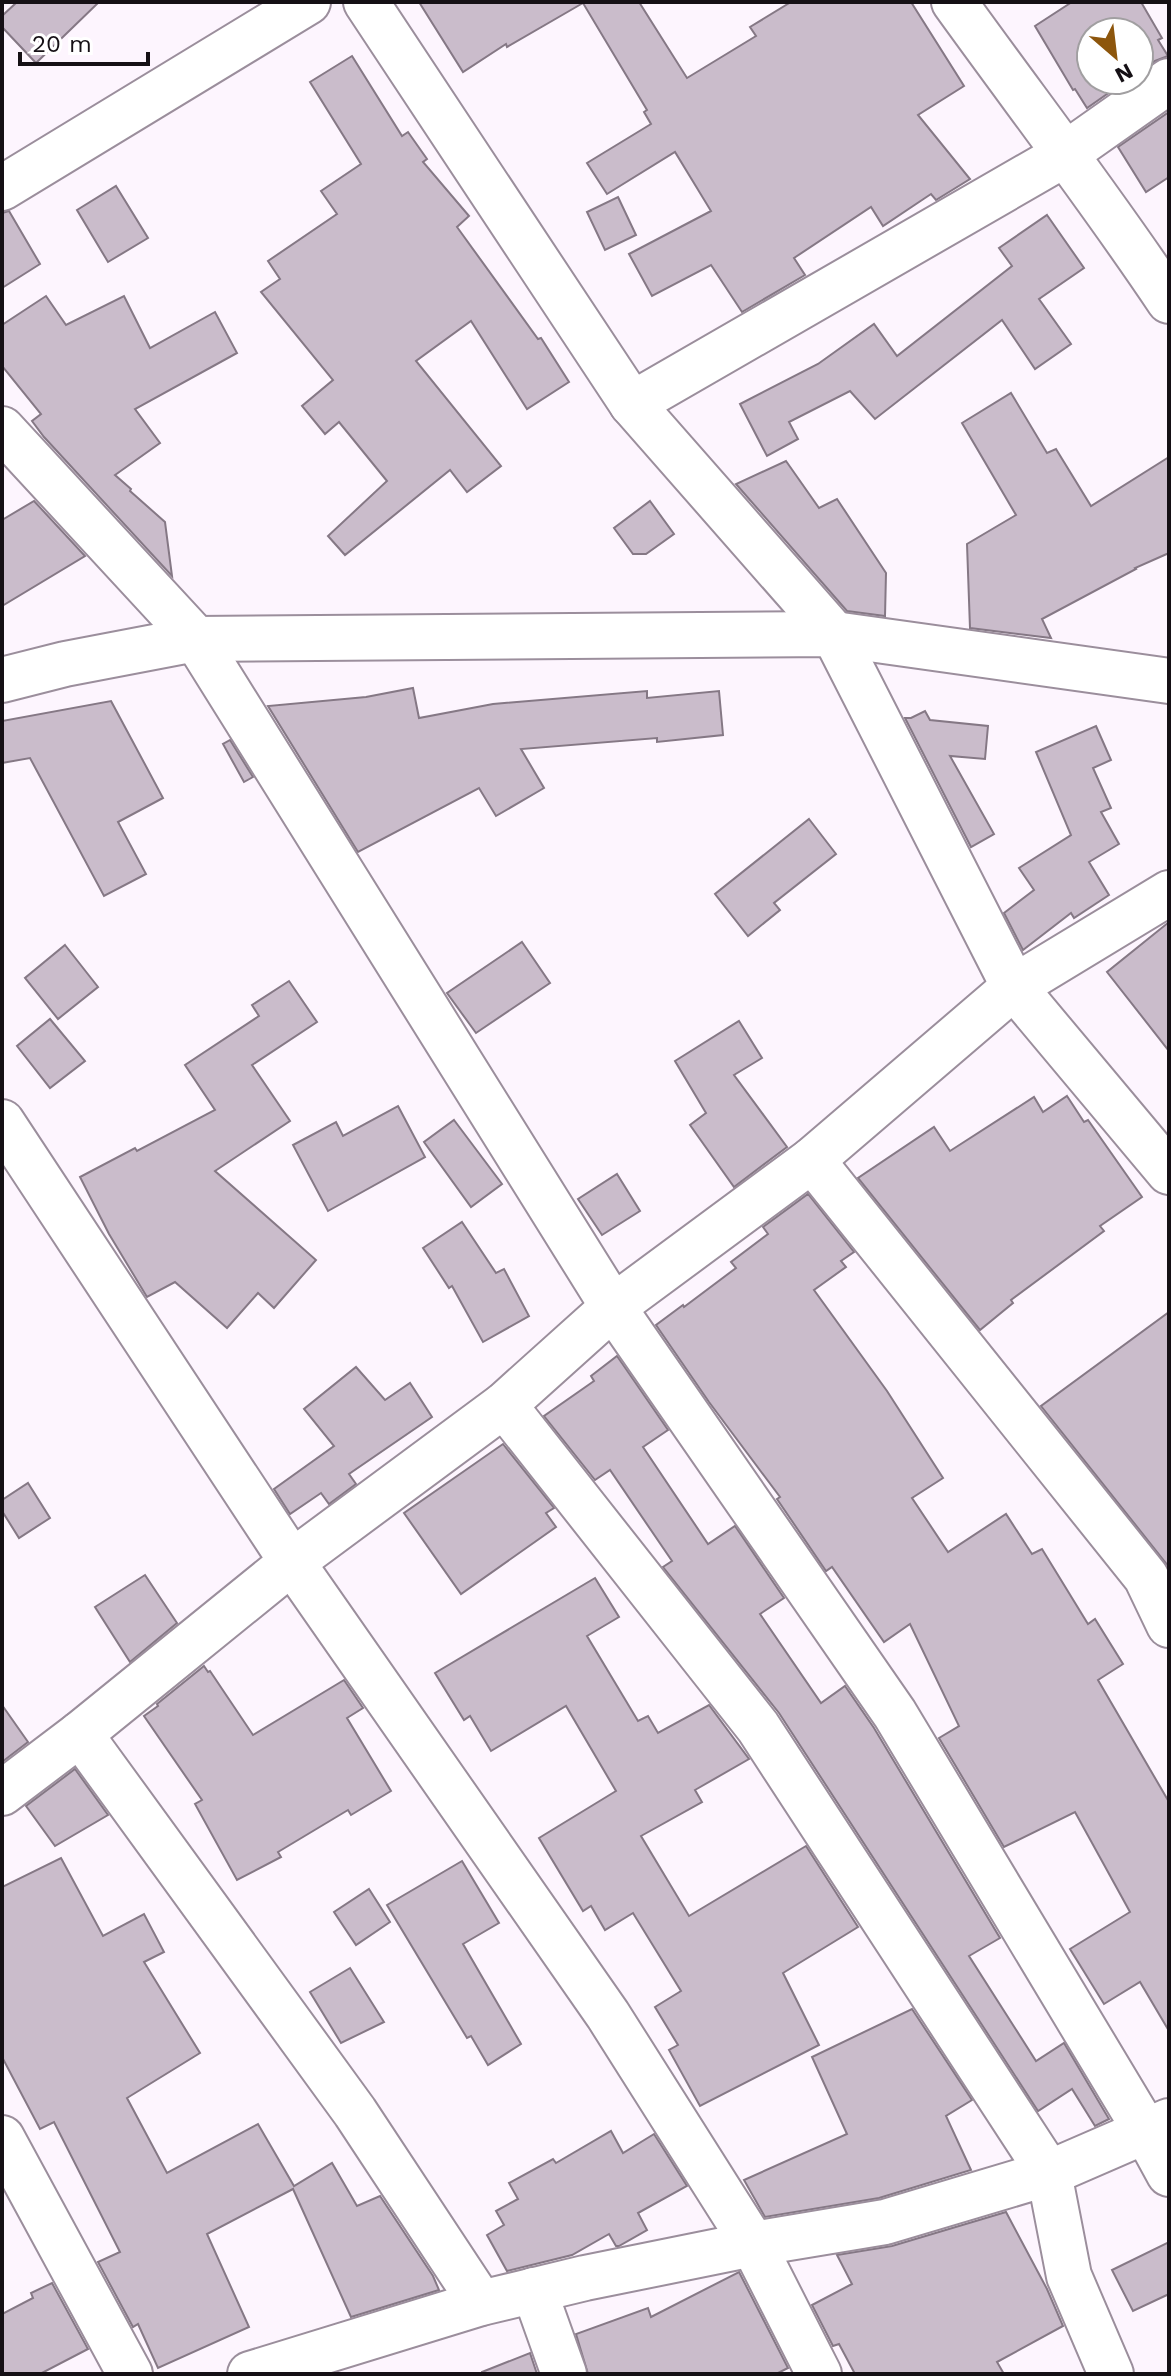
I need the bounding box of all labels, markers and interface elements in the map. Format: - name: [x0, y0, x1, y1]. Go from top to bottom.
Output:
- scale bar: [20, 16, 148, 66]
- north arrow: [1075, 16, 1155, 96]
- text: 20 m: [32, 30, 92, 58]
- text: N: [1111, 58, 1137, 88]

